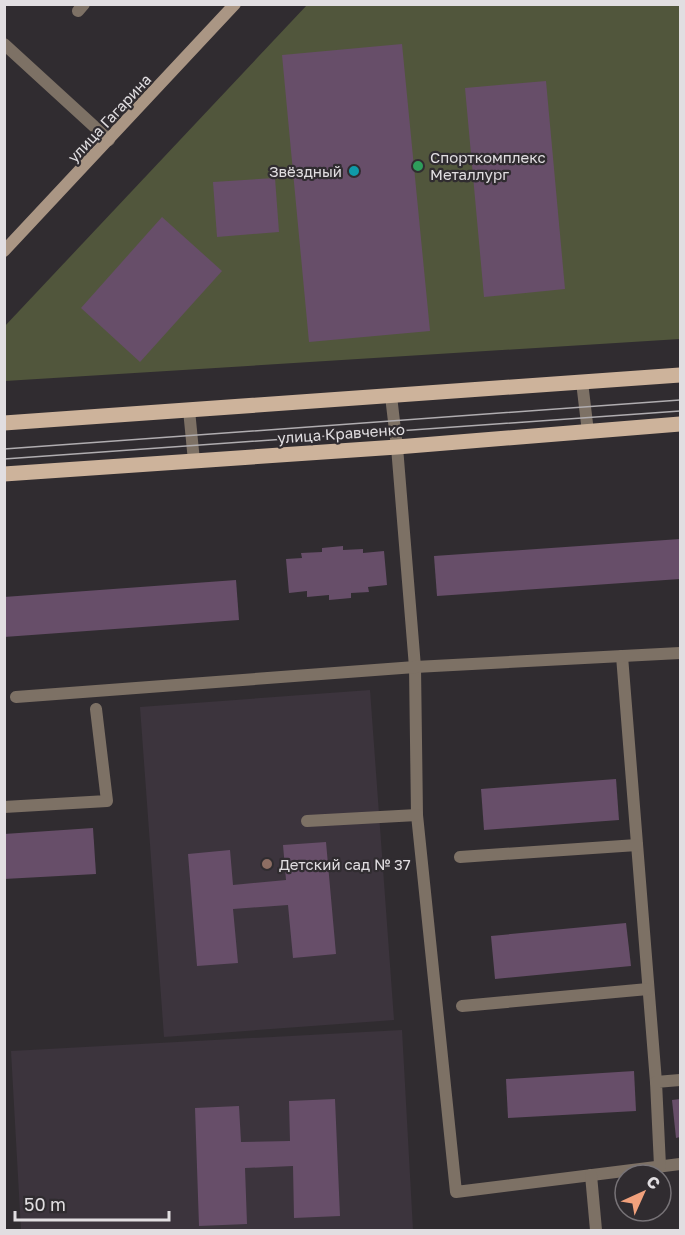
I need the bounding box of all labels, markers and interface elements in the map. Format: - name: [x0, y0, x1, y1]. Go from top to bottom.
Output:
- street label: улица Гагарина: [63, 70, 155, 166]
- place label: Спорткомплекс Металлург: [430, 148, 546, 183]
- marker: Спорткомплекс Металлург: [411, 159, 425, 173]
- place label: Звёздный: [269, 162, 342, 180]
- marker: Звёздный: [347, 164, 361, 178]
- street label: улица Кравченко: [277, 420, 405, 446]
- place label: Детский сад № 37: [279, 855, 411, 873]
- marker: Детский сад № 37: [260, 857, 274, 871]
- north arrow: [613, 1163, 673, 1223]
- text: С: [643, 1171, 665, 1193]
- scale bar: [15, 1184, 170, 1222]
- text: 50 m: [24, 1193, 66, 1215]

